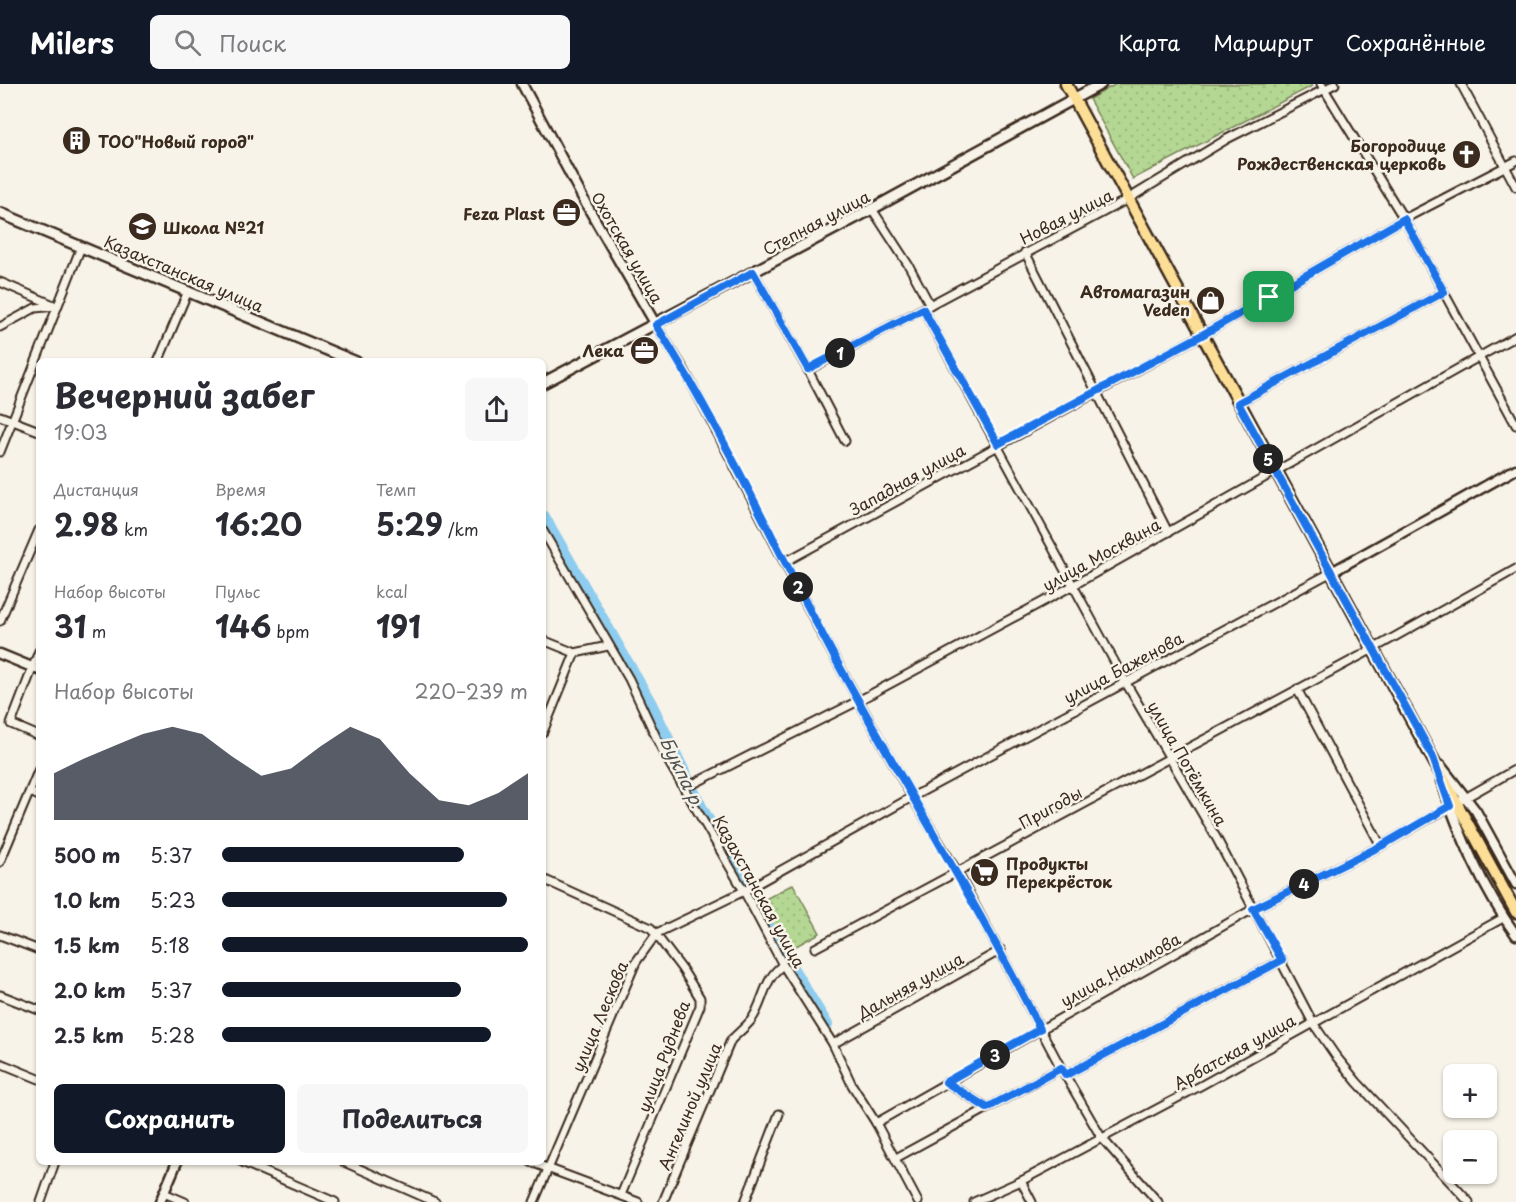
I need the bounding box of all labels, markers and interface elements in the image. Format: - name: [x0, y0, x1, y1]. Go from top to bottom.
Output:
- search box: [150, 15, 570, 69]
- text: Milers: [30, 21, 114, 64]
- icon: search: [171, 26, 204, 59]
- text: Поиск: [219, 26, 286, 59]
- text: Карта: [1119, 26, 1180, 58]
- text: Маршрут: [1213, 26, 1313, 58]
- text: Сохранённые: [1346, 26, 1486, 58]
- building icon: ТОО"Новый город": [61, 125, 93, 157]
- place label: ТОО"Новый город": [98, 129, 254, 153]
- place label: Богородице Рождественская церковь: [1237, 133, 1446, 175]
- church icon: Богородице Рождественская церковь: [1451, 138, 1483, 170]
- street label: Новая улица: [1015, 182, 1117, 250]
- street label: Степная улица: [758, 184, 874, 260]
- street label: Охотская улица: [586, 187, 670, 307]
- office icon: Feza Plast: [550, 197, 582, 229]
- place label: Feza Plast: [463, 201, 545, 225]
- school or university icon: Школа №21: [126, 211, 158, 243]
- place label: Школа №21: [163, 215, 265, 239]
- street label: Казахстанская улица: [100, 228, 268, 318]
- pin: [1243, 271, 1294, 322]
- place label: Автомагазин Veden: [1080, 279, 1190, 321]
- icon: arrive: [1252, 280, 1285, 313]
- shop icon: Автомагазин Veden: [1195, 284, 1227, 316]
- office icon: Лека: [629, 334, 661, 366]
- place label: Лека: [582, 338, 624, 362]
- pin: 1: [825, 338, 855, 368]
- text: 1: [836, 341, 844, 365]
- text: Вечерний забег: [54, 369, 314, 419]
- button: share: [465, 378, 528, 441]
- text: 19:03: [54, 417, 108, 447]
- street label: Западная улица: [845, 437, 969, 521]
- pin: 5: [1253, 444, 1283, 474]
- text: 5: [1263, 447, 1273, 471]
- text: Дистанция: [54, 477, 139, 501]
- text: Время: [215, 477, 266, 501]
- text: Темп: [376, 477, 416, 501]
- text: 2.98: [54, 501, 119, 546]
- text: 16:20: [215, 501, 302, 546]
- text: 5:29: [376, 501, 443, 546]
- street label: улица Москвина: [1038, 512, 1164, 596]
- text: km: [119, 517, 148, 541]
- text: /km: [443, 517, 479, 541]
- pin: 2: [783, 572, 813, 602]
- text: 2: [792, 575, 804, 599]
- text: Набор высоты: [54, 579, 166, 603]
- text: Пульс: [215, 579, 260, 603]
- text: kcal: [376, 579, 408, 603]
- text: 31: [54, 603, 87, 648]
- text: 146: [215, 603, 271, 648]
- text: 191: [376, 603, 421, 648]
- text: m: [87, 619, 106, 643]
- text: bpm: [271, 619, 310, 643]
- street label: улица Баженова: [1059, 625, 1187, 709]
- text: Набор высоты: [54, 676, 194, 706]
- text: 220–239 m: [414, 676, 528, 706]
- street label: улица Потёмкина: [1142, 696, 1234, 830]
- water label: Букпа р.: [654, 732, 712, 812]
- street label: Пригоды: [1014, 780, 1086, 834]
- street label: Казахстанская улица: [708, 810, 812, 972]
- text: 500 m: [54, 840, 121, 870]
- text: 5:37: [150, 840, 192, 870]
- place label: Продукты Перекрёсток: [1006, 851, 1113, 893]
- supermarket icon: Продукты Перекрёсток: [969, 856, 1001, 888]
- pin: 4: [1289, 869, 1319, 899]
- text: 4: [1299, 872, 1309, 896]
- text: 1.0 km: [54, 885, 121, 915]
- text: 5:23: [150, 885, 196, 915]
- street label: улица Нахимова: [1056, 926, 1184, 1012]
- text: 1.5 km: [54, 930, 120, 960]
- text: 5:18: [150, 930, 190, 960]
- street label: Дальняя улица: [852, 946, 968, 1025]
- street label: улица Лескова: [565, 957, 633, 1075]
- text: 2.0 km: [54, 975, 126, 1005]
- text: 5:37: [150, 975, 192, 1005]
- street label: улица Руднева: [631, 997, 695, 1115]
- street label: Арбатская улица: [1168, 1007, 1300, 1095]
- text: 2.5 km: [54, 1020, 124, 1050]
- text: 5:28: [150, 1020, 195, 1050]
- street label: Ангелиной улица: [651, 1038, 727, 1174]
- pin: 3: [980, 1040, 1010, 1070]
- text: 3: [990, 1043, 1000, 1067]
- map controls: [1443, 1064, 1497, 1184]
- button: +: [1443, 1064, 1497, 1118]
- button: Сохранить: [54, 1084, 285, 1153]
- button: Поделиться: [297, 1084, 528, 1153]
- button: −: [1443, 1130, 1497, 1184]

